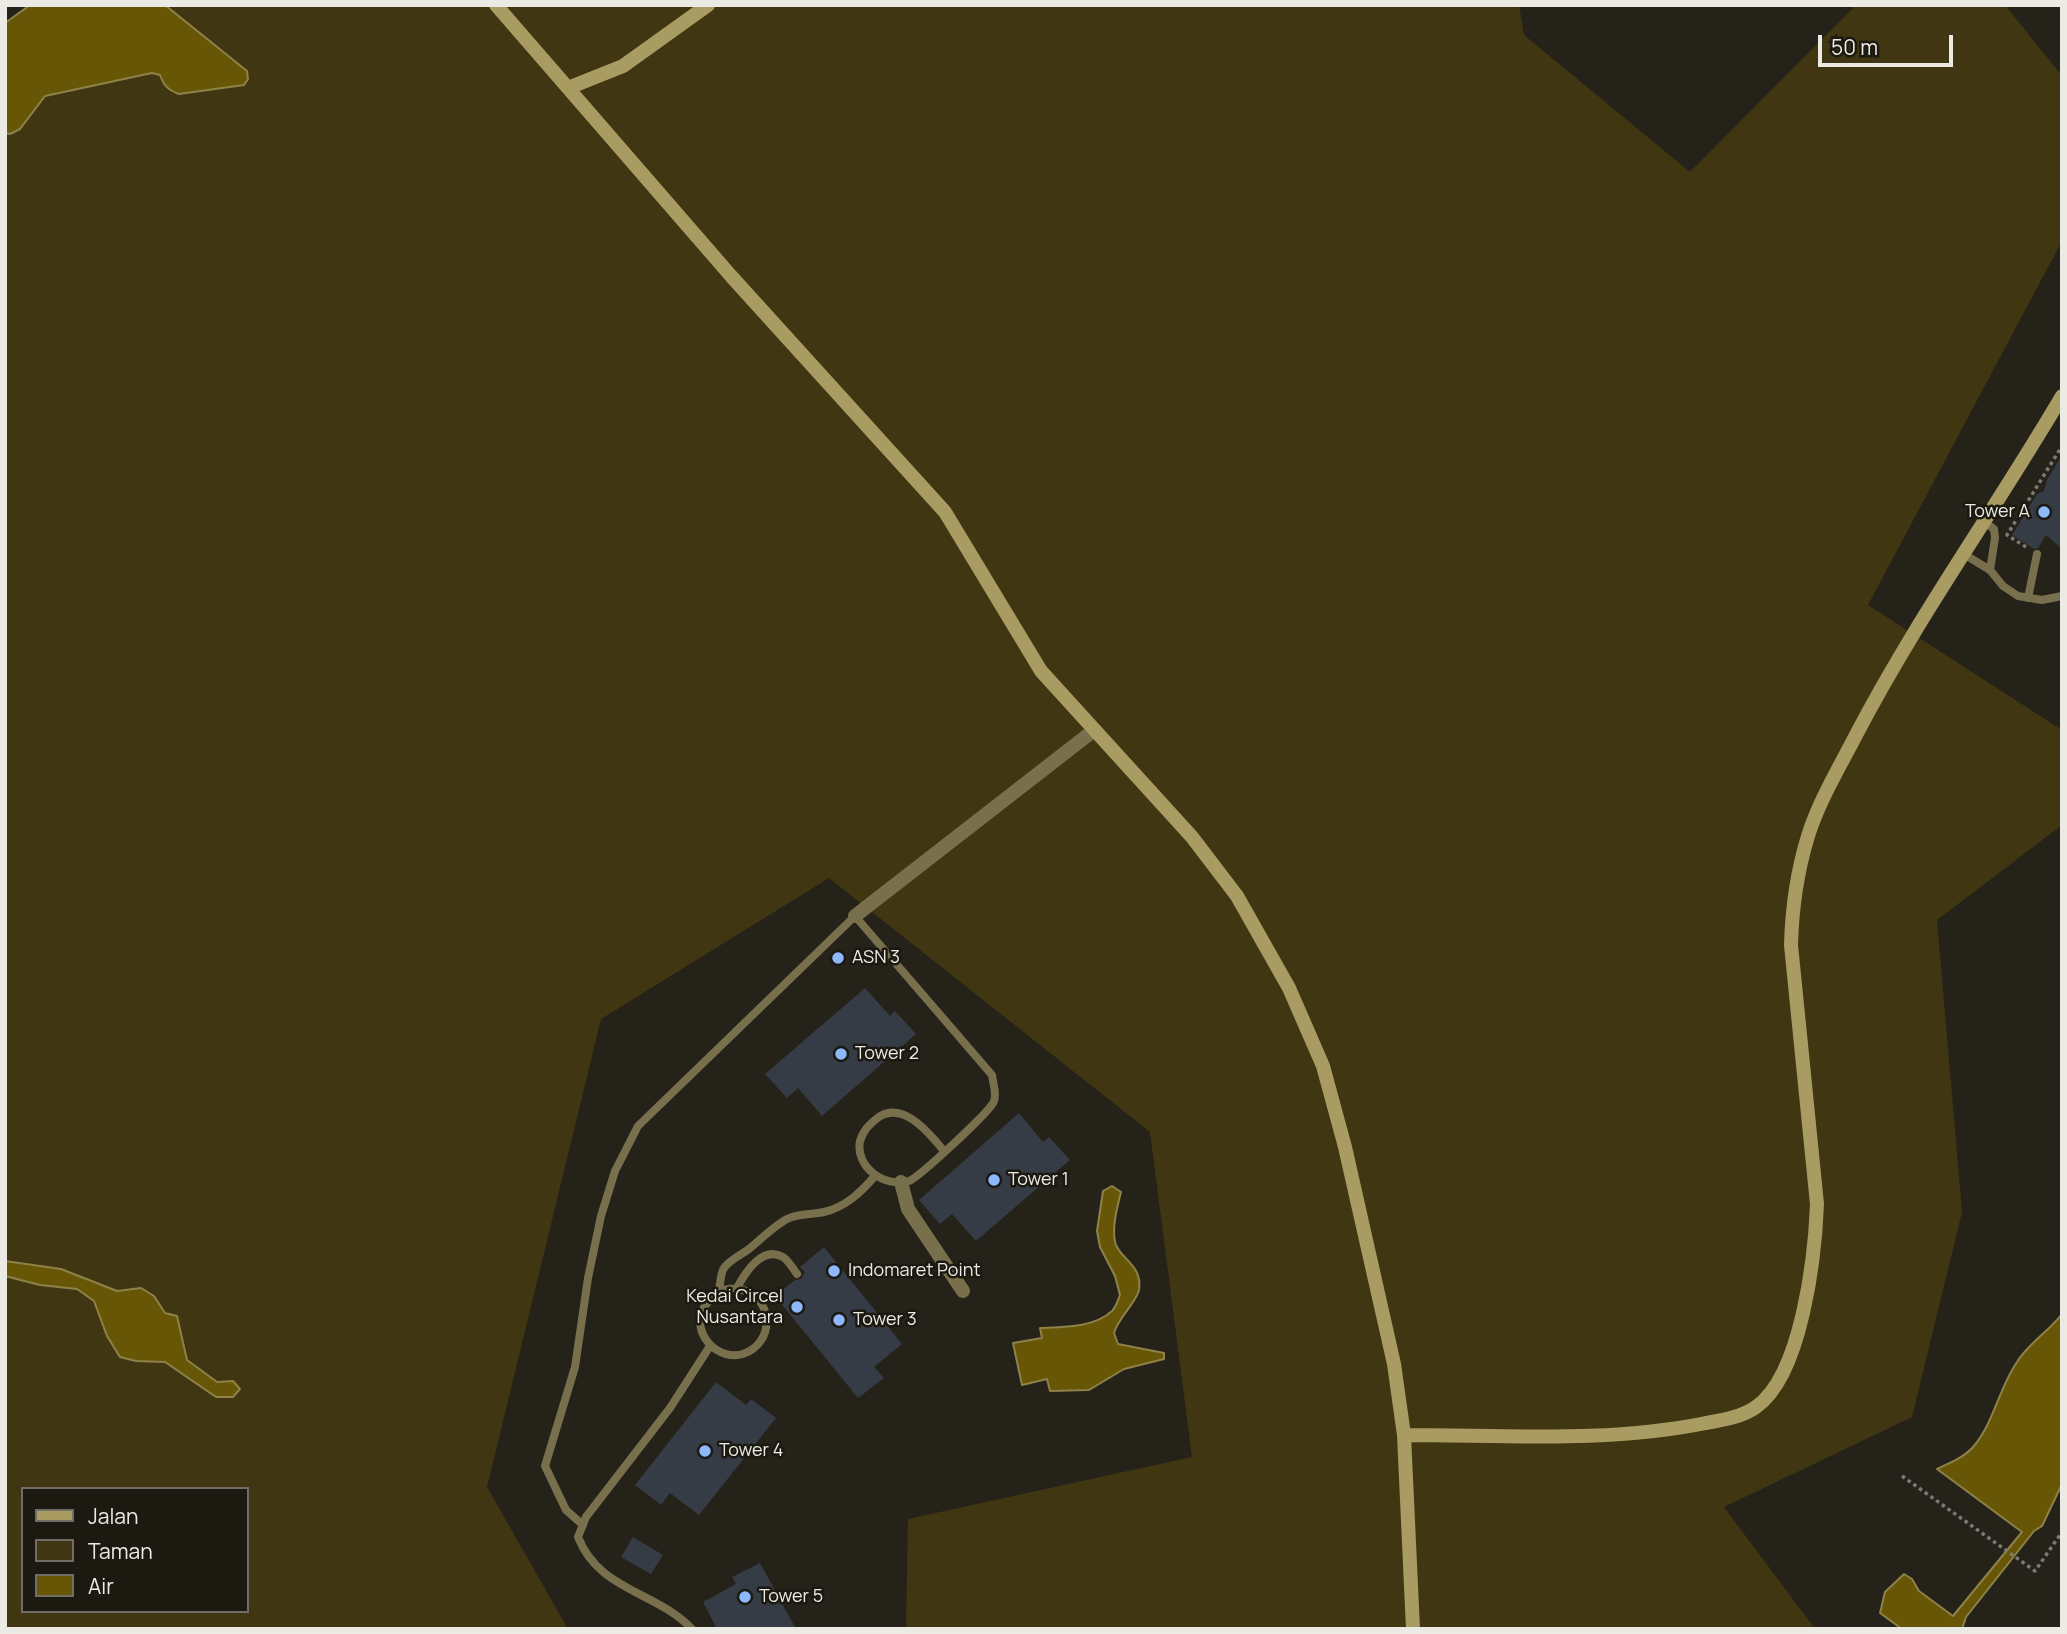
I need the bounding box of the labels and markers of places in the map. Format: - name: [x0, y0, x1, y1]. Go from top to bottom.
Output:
- place label: Tower A: [1965, 501, 2030, 523]
- marker: Tower A: [2036, 504, 2052, 520]
- place label: ASN 3: [852, 947, 900, 969]
- marker: ASN 3: [830, 950, 846, 966]
- place label: Tower 2: [855, 1043, 919, 1065]
- marker: Tower 2: [833, 1046, 849, 1062]
- place label: Tower 1: [1008, 1169, 1069, 1191]
- marker: Tower 1: [986, 1172, 1002, 1188]
- place label: Indomaret Point: [848, 1260, 981, 1282]
- marker: Indomaret Point: [826, 1263, 842, 1279]
- place label: Kedai Circel Nusantara: [686, 1286, 783, 1328]
- marker: Kedai Circel Nusantara: [789, 1299, 805, 1315]
- place label: Tower 3: [853, 1309, 917, 1331]
- marker: Tower 3: [831, 1312, 847, 1328]
- place label: Tower 4: [719, 1440, 783, 1462]
- marker: Tower 4: [697, 1443, 713, 1459]
- place label: Tower 5: [759, 1586, 823, 1608]
- marker: Tower 5: [737, 1589, 753, 1605]

